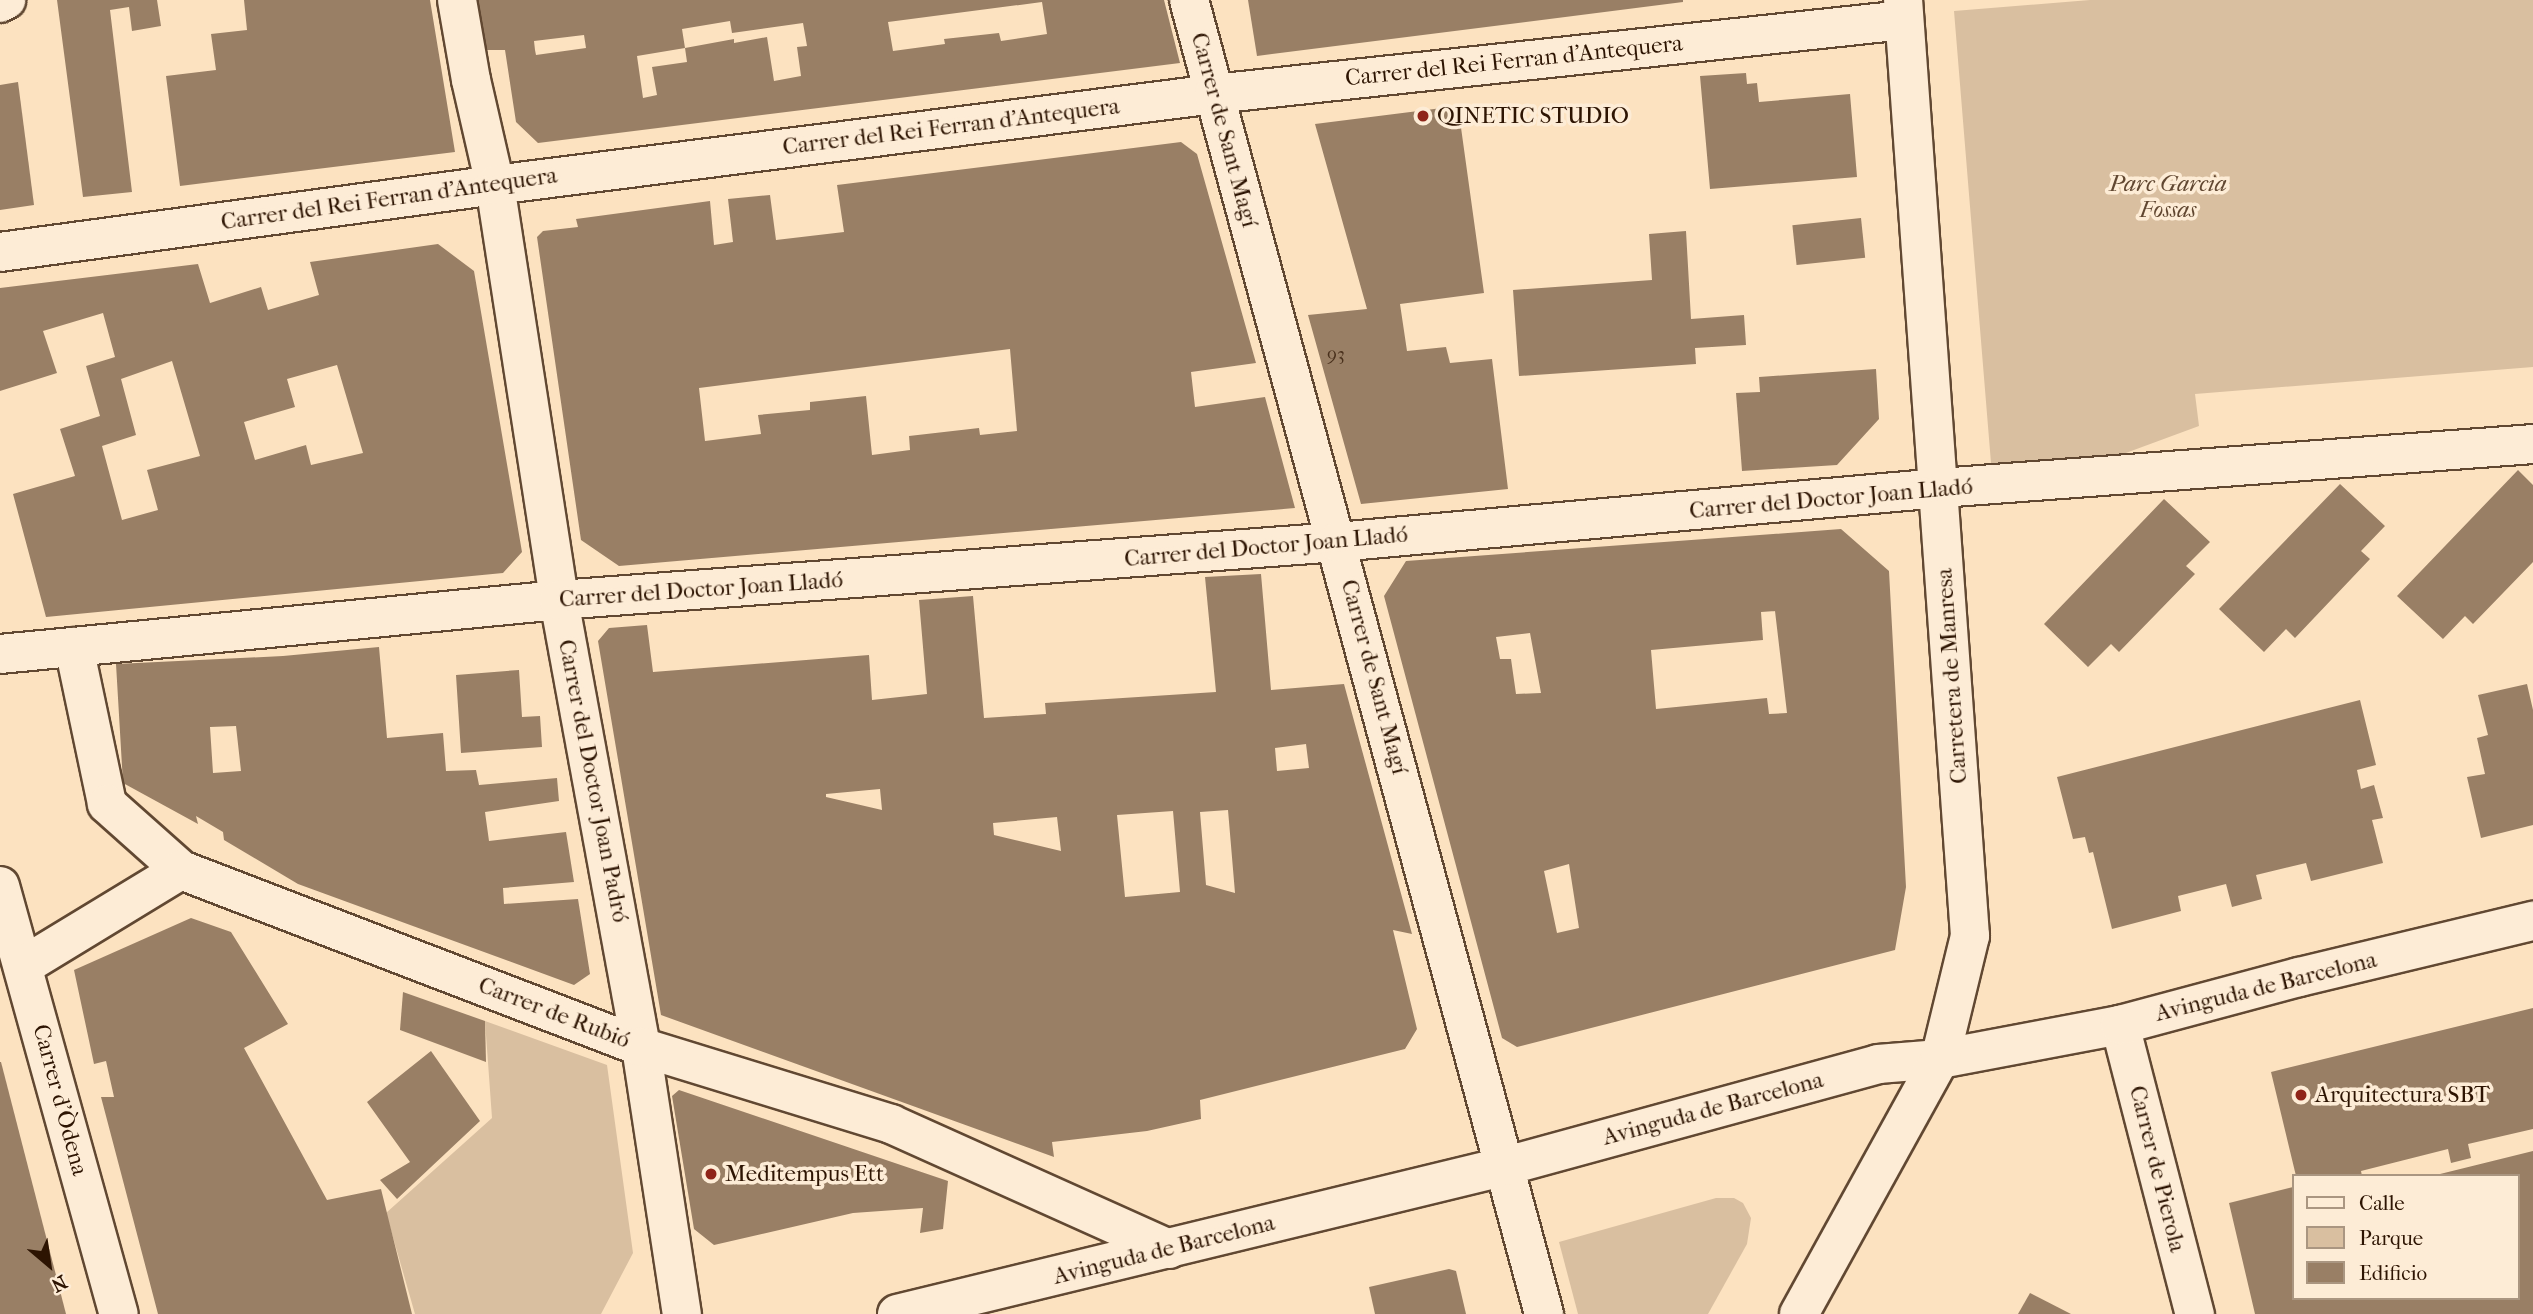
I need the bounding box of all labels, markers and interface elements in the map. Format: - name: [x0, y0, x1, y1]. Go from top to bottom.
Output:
- street label: Carrer de Sant Magí: [1185, 30, 1263, 230]
- street label: Carrer del Rei Ferran d'Antequera: [1344, 30, 1684, 92]
- street label: Carrer del Rei Ferran d'Antequera: [781, 93, 1121, 161]
- place label: QINETIC STUDIO: [1437, 102, 1629, 130]
- marker: QINETIC STUDIO: [1415, 108, 1431, 124]
- street label: Carrer del Rei Ferran d'Antequera: [219, 162, 559, 236]
- park label: Parc Garcia Fossas: [2109, 170, 2227, 224]
- house number: 93: [1327, 344, 1345, 366]
- street label: Carrer del Doctor Joan Lladó: [1688, 473, 1974, 525]
- street label: Carrer del Doctor Joan Lladó: [1123, 521, 1409, 573]
- street label: Carrer del Doctor Joan Lladó: [558, 566, 844, 614]
- street label: Carretera de Manresa: [1931, 567, 1973, 785]
- street label: Carrer de Sant Magí: [1335, 577, 1413, 777]
- street label: Carrer del Doctor Joan Padró: [552, 637, 634, 925]
- street label: Avinguda de Barcelona: [2153, 946, 2379, 1028]
- street label: Carrer de Rubió: [474, 971, 634, 1055]
- street label: Carrer d'Òdena: [27, 1021, 93, 1179]
- street label: Avinguda de Barcelona: [1600, 1066, 1826, 1152]
- place label: Arquitectura SBT: [2315, 1081, 2490, 1109]
- street label: Carrer de Pierola: [2123, 1083, 2191, 1255]
- marker: Arquitectura SBT: [2293, 1087, 2309, 1103]
- place label: Meditempus Ett: [725, 1160, 884, 1188]
- marker: Meditempus Ett: [703, 1166, 719, 1182]
- legend: [2292, 1174, 2519, 1300]
- text: Calle: [2359, 1191, 2405, 1215]
- street label: Avinguda de Barcelona: [1051, 1209, 1277, 1291]
- text: Parque: [2359, 1226, 2423, 1250]
- north arrow: [14, 1230, 84, 1300]
- text: Edificio: [2359, 1261, 2427, 1285]
- text: N: [48, 1270, 71, 1296]

